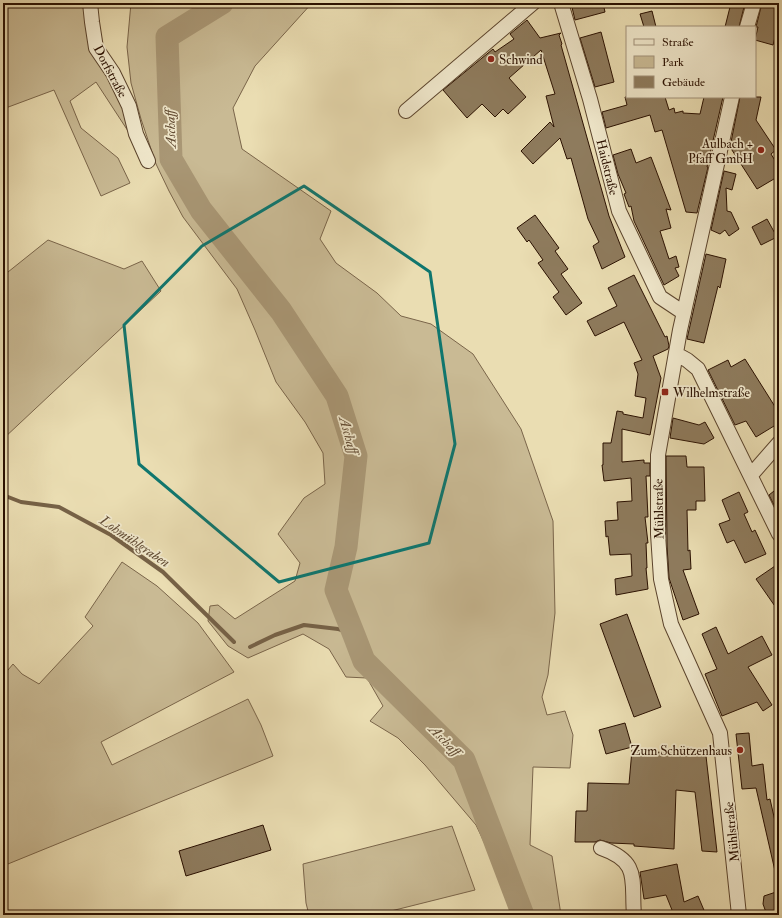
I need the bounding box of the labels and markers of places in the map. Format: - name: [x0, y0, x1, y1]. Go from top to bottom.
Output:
- place label: Schwind: [499, 52, 543, 68]
- marker: Schwind: [486, 54, 496, 64]
- place label: Aulbach + Pfaff GmbH: [688, 136, 753, 167]
- marker: Aulbach + Pfaff GmbH: [756, 145, 766, 155]
- place label: Wilhelmstraße: [672, 385, 751, 401]
- marker: Wilhelmstraße: [660, 387, 670, 397]
- place label: Zum Schützenhaus: [631, 743, 733, 759]
- marker: Zum Schützenhaus: [735, 745, 745, 755]

